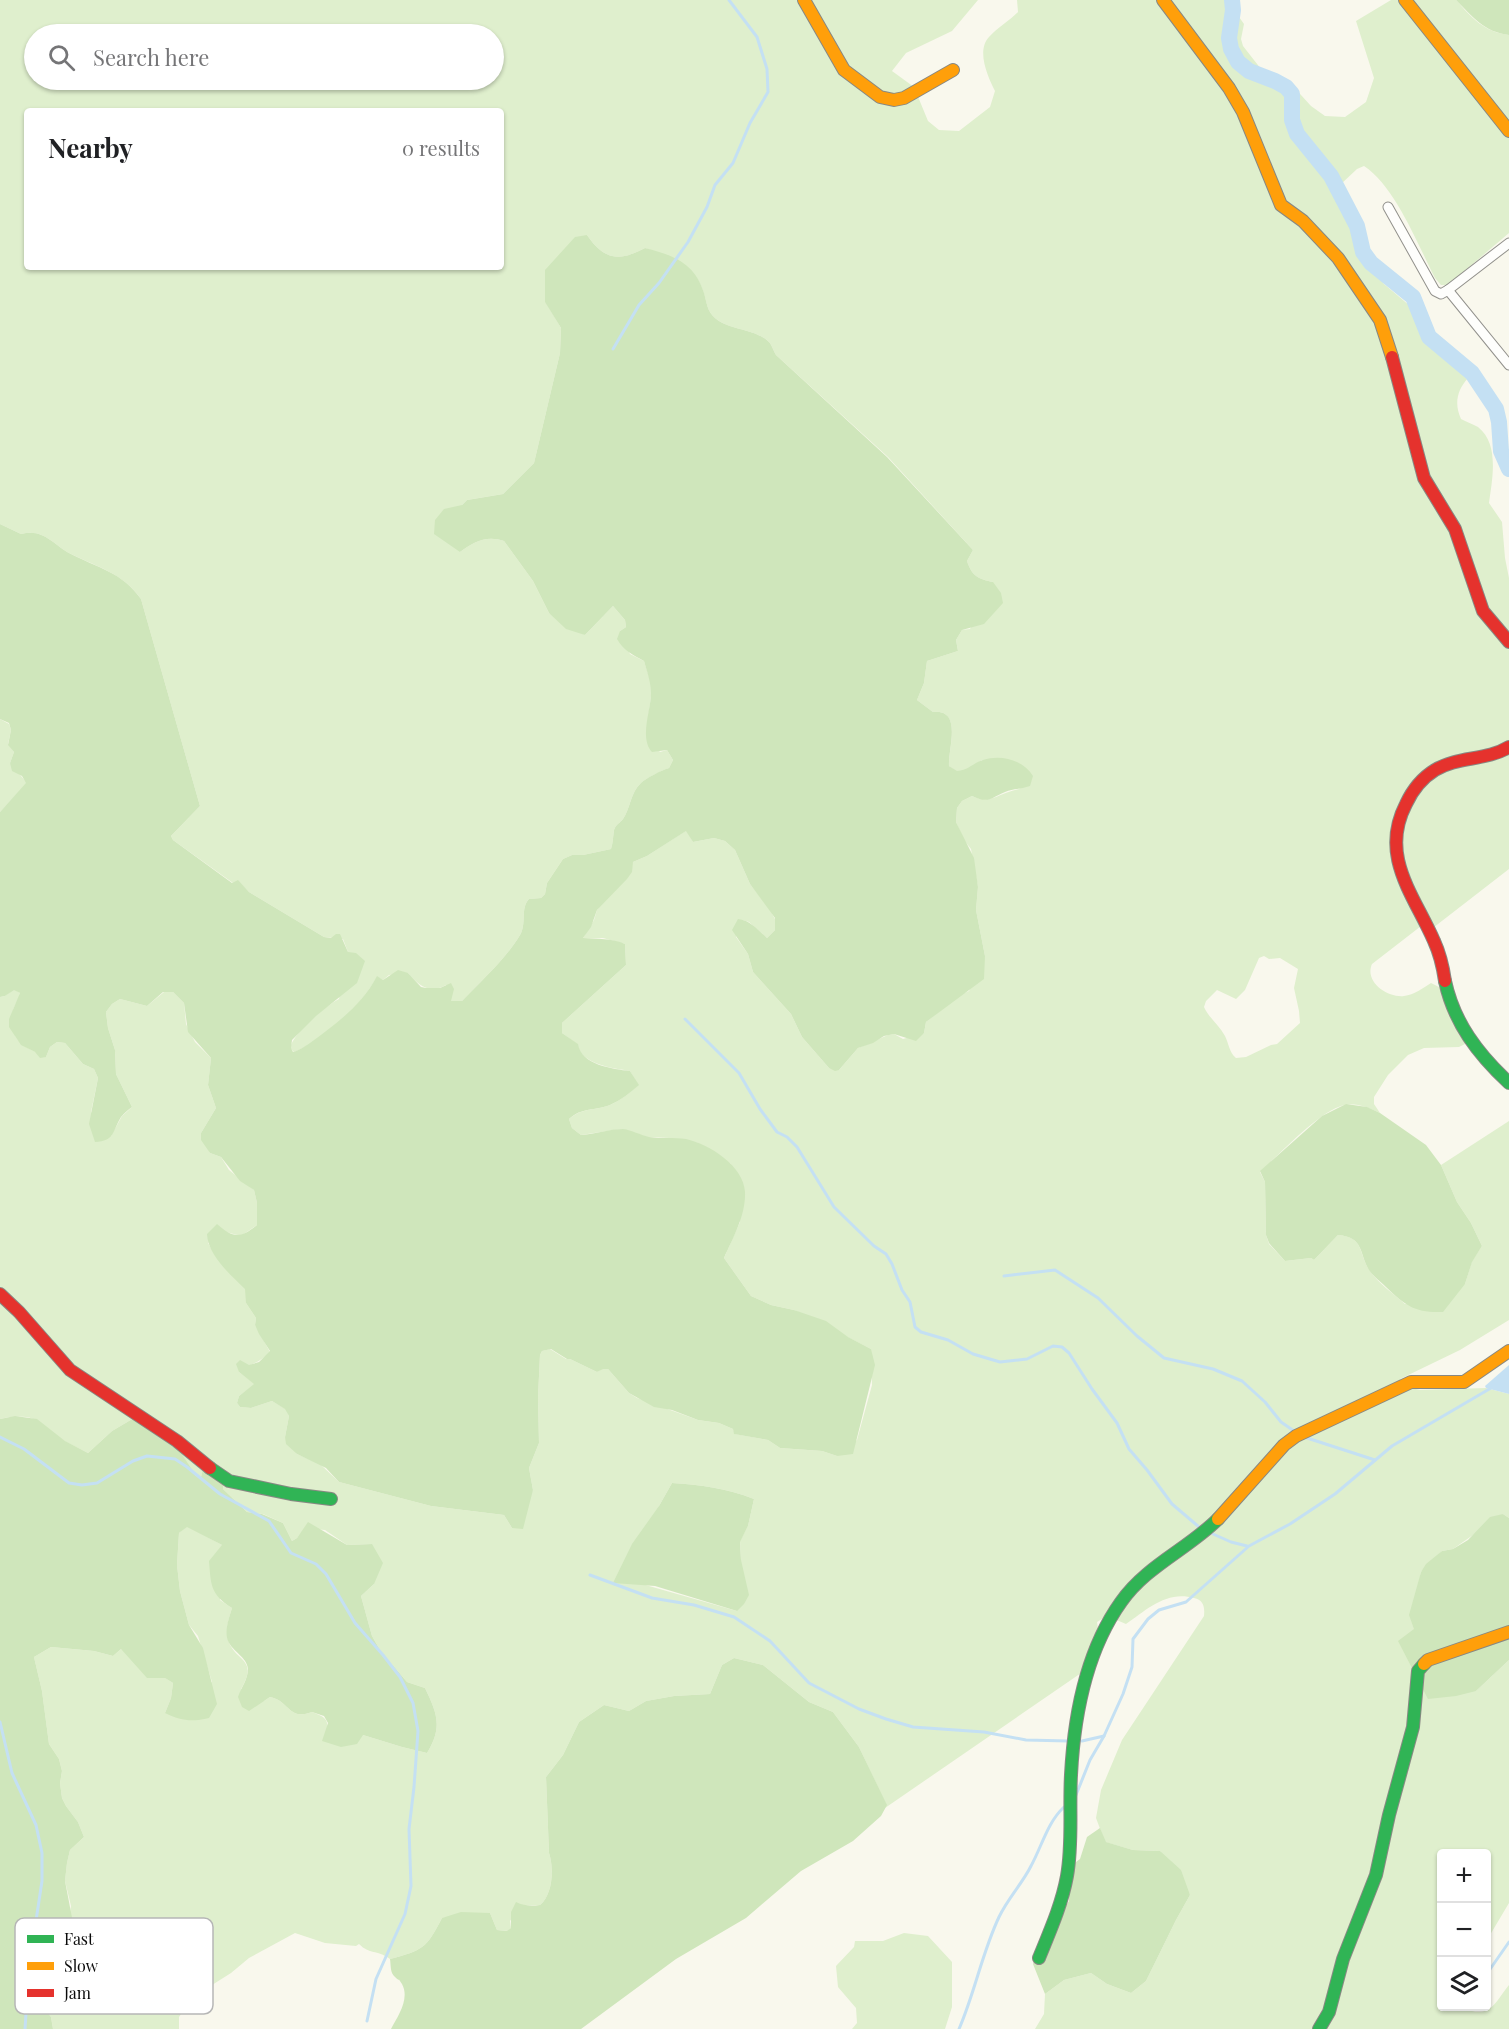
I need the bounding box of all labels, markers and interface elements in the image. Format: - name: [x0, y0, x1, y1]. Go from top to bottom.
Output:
- search box: [24, 24, 504, 90]
- icon: search: [45, 41, 78, 74]
- text: Search here: [93, 42, 209, 72]
- text: Nearby: [48, 130, 133, 165]
- text: 0 results: [402, 134, 480, 161]
- map controls: [1437, 1849, 1491, 2011]
- button: +: [1437, 1849, 1491, 1903]
- button: −: [1437, 1903, 1491, 1957]
- legend: [15, 1918, 213, 2014]
- text: Fast: [64, 1928, 94, 1949]
- text: Slow: [64, 1955, 99, 1976]
- button: layers: [1437, 1957, 1491, 2011]
- text: Jam: [63, 1982, 91, 2003]

